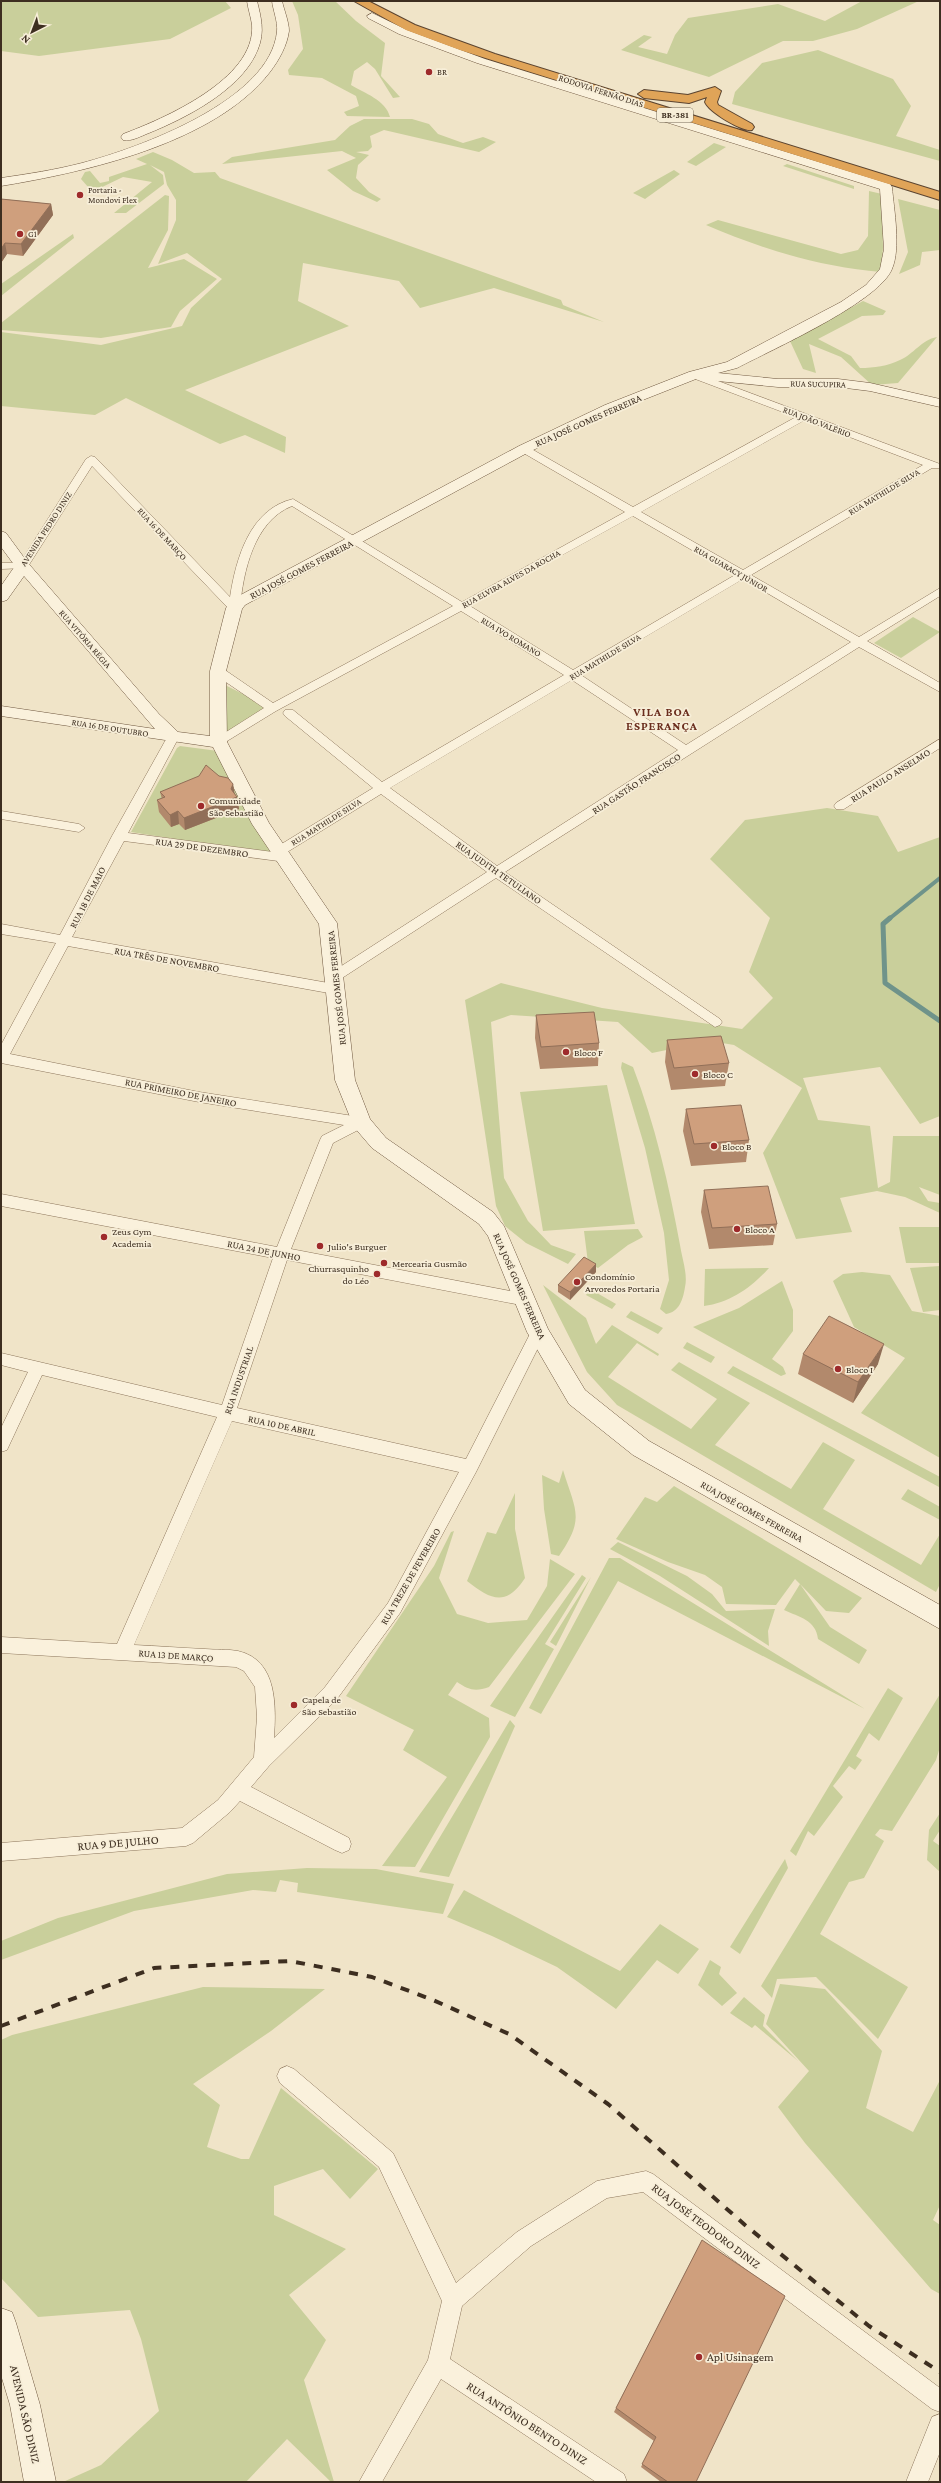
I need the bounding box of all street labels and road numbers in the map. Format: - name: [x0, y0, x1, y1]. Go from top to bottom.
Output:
- street label: RODOVIA FERNÃO DIAS: [557, 73, 645, 109]
- road number: BR-381: [657, 108, 693, 122]
- street label: RUA SUCUPIRA: [790, 379, 847, 390]
- street label: RUA JOSÉ GOMES FERREIRA: [533, 392, 643, 449]
- street label: RUA JOÃO VALÉRIO: [782, 404, 852, 440]
- street label: RUA MATHILDE SILVA: [847, 466, 922, 517]
- street label: AVENIDA PEDRO DINIZ: [18, 490, 74, 568]
- street label: RUA 16 DE MARÇO: [135, 506, 189, 562]
- street label: RUA JOSÉ GOMES FERREIRA: [248, 537, 355, 601]
- street label: RUA GUARACY JÚNIOR: [692, 544, 771, 595]
- street label: RUA ELVIRA ALVES DA ROCHA: [460, 547, 563, 610]
- street label: RUA VITÓRIA RÉGIA: [57, 608, 114, 671]
- street label: RUA IVO ROMANO: [479, 615, 543, 659]
- street label: RUA MATHILDE SILVA: [568, 631, 643, 682]
- street label: RUA 16 DE OUTUBRO: [71, 717, 149, 739]
- street label: RUA PAULO ANSELMO: [848, 746, 932, 804]
- street label: RUA GASTÃO FRANCISCO: [590, 750, 683, 816]
- street label: RUA MATHILDE SILVA: [289, 796, 364, 848]
- street label: RUA 29 DE DEZEMBRO: [155, 836, 249, 859]
- street label: RUA JUDITH TETULIANO: [454, 839, 544, 906]
- street label: RUA 18 DE MAIO: [67, 864, 108, 930]
- street label: RUA JOSÉ GOMES FERREIRA: [325, 930, 348, 1046]
- street label: RUA TRÊS DE NOVEMBRO: [114, 945, 221, 974]
- street label: RUA PRIMEIRO DE JANEIRO: [124, 1076, 238, 1109]
- street label: RUA JOSÉ GOMES FERREIRA: [491, 1231, 548, 1341]
- street label: RUA 24 DE JUNHO: [226, 1238, 302, 1263]
- street label: RUA INDUSTRIAL: [222, 1345, 255, 1416]
- street label: RUA 10 DE ABRIL: [247, 1413, 317, 1438]
- street label: RUA JOSÉ GOMES FERREIRA: [699, 1479, 805, 1544]
- street label: RUA TREZE DE FEVEREIRO: [378, 1526, 443, 1626]
- street label: RUA 13 DE MARÇO: [138, 1647, 214, 1664]
- street label: RUA 9 DE JULHO: [77, 1832, 159, 1854]
- street label: RUA JOSÉ TEODORO DINIZ: [649, 2181, 763, 2271]
- street label: AVENIDA SÃO DINIZ: [7, 2363, 43, 2465]
- street label: RUA ANTÔNIO BENTO DINIZ: [464, 2379, 590, 2467]

